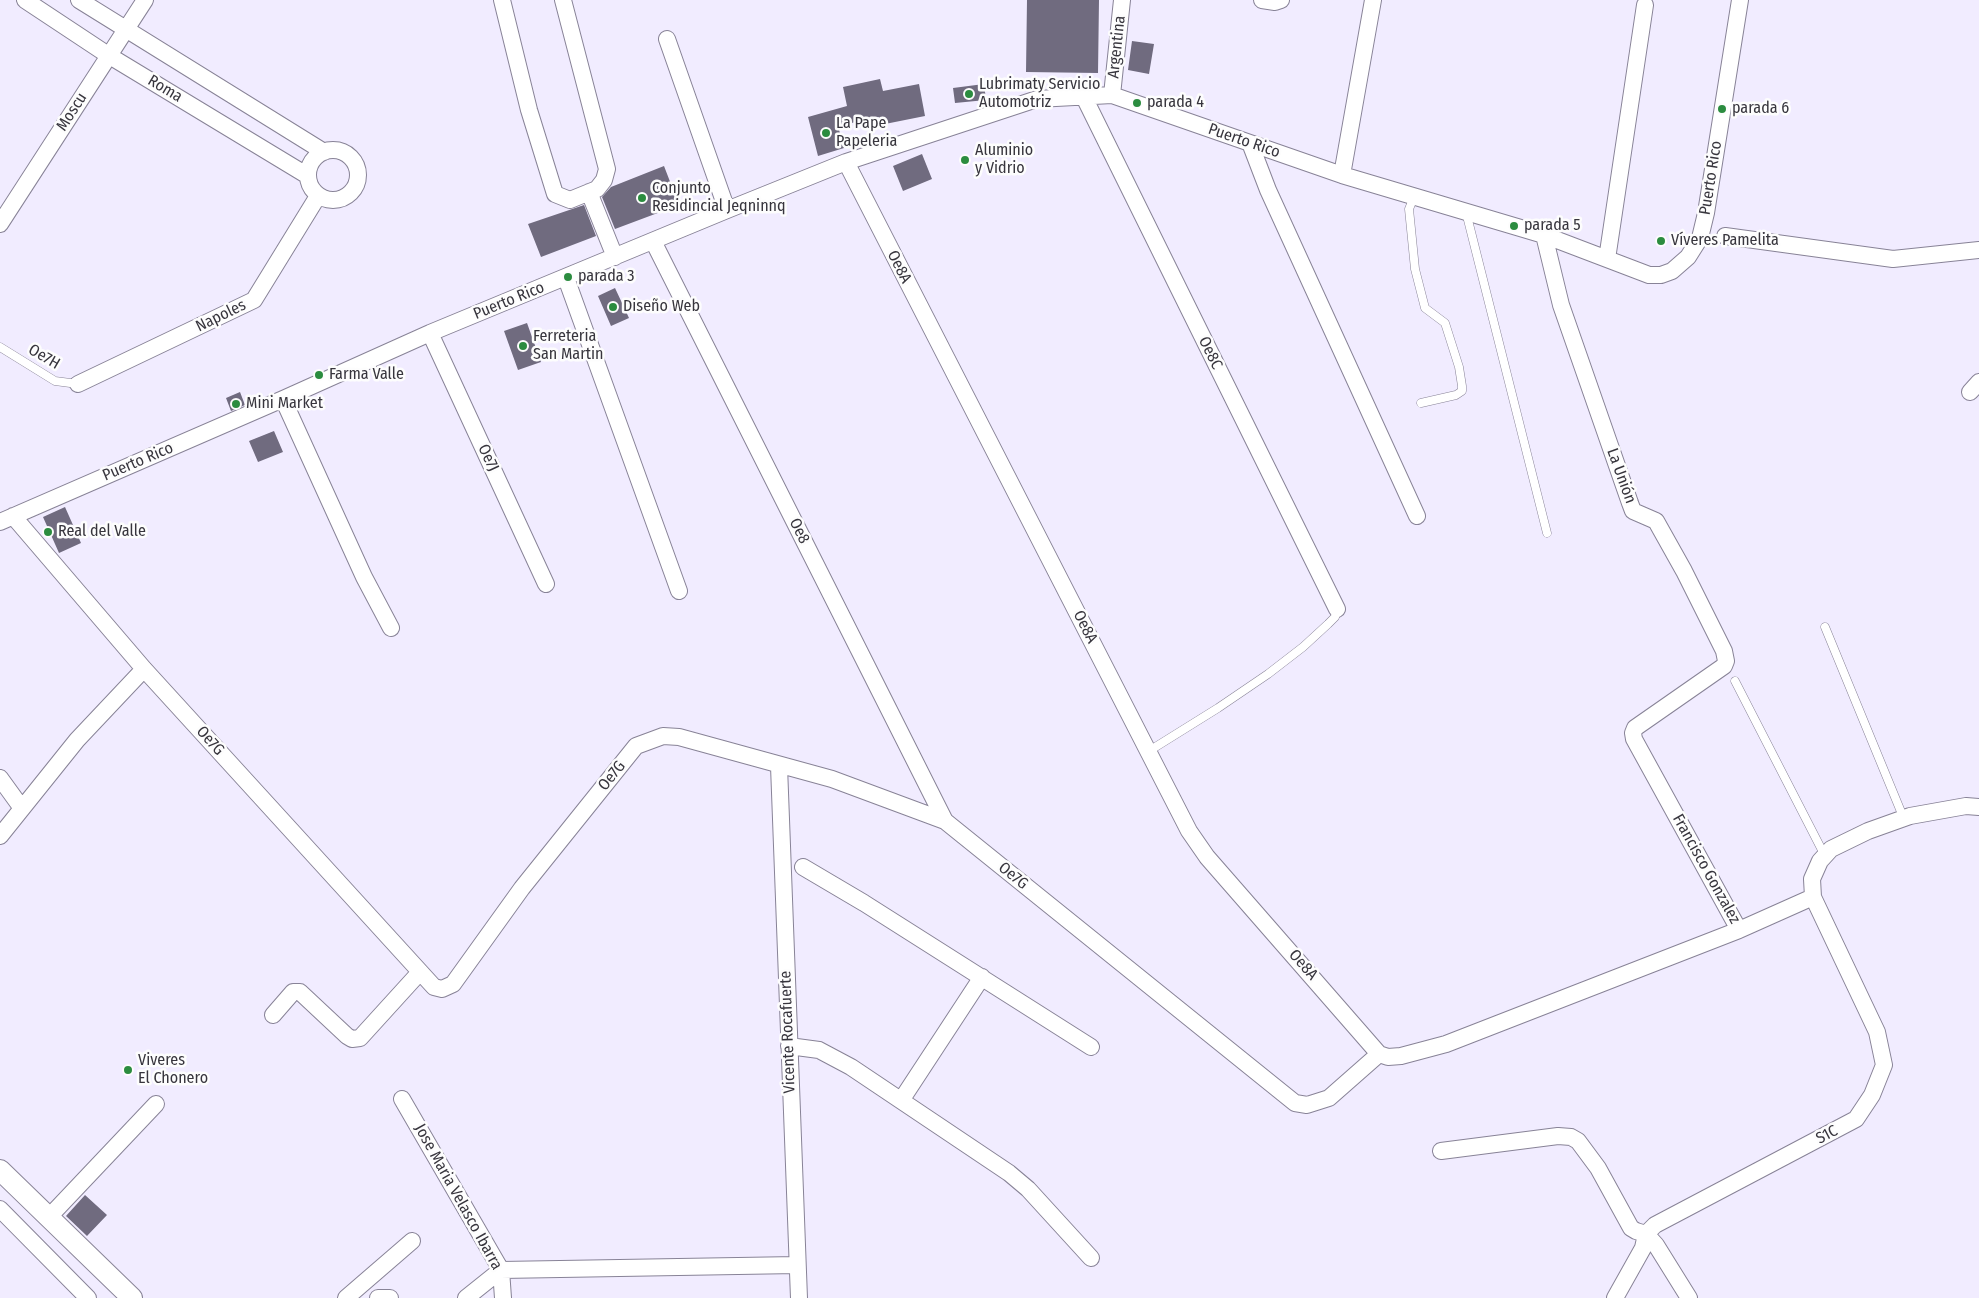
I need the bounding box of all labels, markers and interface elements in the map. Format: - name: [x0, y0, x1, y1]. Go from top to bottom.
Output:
- street label: Argentina: [1104, 15, 1130, 79]
- street label: Roma: [144, 71, 186, 107]
- place label: Lubrimaty Servicio Automotriz: [979, 75, 1100, 113]
- marker: Lubrimaty Servicio Automotriz: [963, 88, 975, 100]
- street label: Moscu: [53, 89, 91, 135]
- place label: parada 4: [1147, 93, 1204, 113]
- marker: parada 4: [1131, 97, 1143, 109]
- place label: parada 6: [1732, 99, 1789, 119]
- marker: parada 6: [1716, 103, 1728, 115]
- place label: La Pape Papeleria: [836, 114, 897, 152]
- street label: Puerto Rico: [1206, 120, 1282, 162]
- marker: La Pape Papeleria: [820, 127, 832, 139]
- street label: Puerto Rico: [1696, 140, 1726, 216]
- place label: Aluminio y Vidrio: [975, 141, 1033, 179]
- marker: Aluminio y Vidrio: [959, 154, 971, 166]
- place label: Conjunto Residincial Jeqninnq: [652, 179, 786, 217]
- marker: Conjunto Residincial Jeqninnq: [636, 192, 648, 204]
- place label: parada 5: [1524, 216, 1581, 236]
- marker: parada 5: [1508, 220, 1520, 232]
- place label: Víveres Pamelita: [1671, 231, 1779, 251]
- marker: Víveres Pamelita: [1655, 235, 1667, 247]
- street label: Oe8A: [883, 247, 915, 287]
- place label: parada 3: [578, 267, 635, 287]
- marker: parada 3: [562, 271, 574, 283]
- street label: Puerto Rico: [471, 278, 547, 324]
- street label: Napoles: [193, 296, 249, 336]
- place label: Diseño Web: [623, 297, 700, 317]
- marker: Diseño Web: [607, 301, 619, 313]
- place label: Ferreteria San Martin: [533, 327, 603, 365]
- street label: Oe8C: [1194, 333, 1226, 373]
- street label: Oe7H: [25, 340, 63, 374]
- marker: Ferreteria San Martin: [517, 340, 529, 352]
- place label: Farma Valle: [329, 365, 404, 385]
- marker: Farma Valle: [313, 369, 325, 381]
- place label: Mini Market: [246, 394, 323, 414]
- marker: Mini Market: [230, 398, 242, 410]
- street label: Puerto Rico: [100, 439, 176, 485]
- street label: Oe7J: [473, 441, 503, 475]
- street label: La Unión: [1602, 446, 1640, 506]
- street label: Oe8: [785, 515, 813, 547]
- place label: Real del Valle: [58, 522, 146, 542]
- marker: Real del Valle: [42, 526, 54, 538]
- street label: Oe8A: [1069, 607, 1101, 647]
- street label: Oe7G: [192, 722, 228, 760]
- street label: Oe7G: [594, 757, 630, 795]
- street label: Francisco Gonzalez: [1668, 811, 1744, 927]
- street label: Oe7G: [994, 858, 1032, 894]
- street label: Oe8A: [1284, 946, 1322, 984]
- street label: Vicente Rocafuerte: [776, 970, 800, 1094]
- place label: Viveres El Chonero: [138, 1051, 208, 1089]
- marker: Viveres El Chonero: [122, 1064, 134, 1076]
- street label: Jose Maria Velasco Ibarra: [410, 1121, 506, 1273]
- street label: S1C: [1813, 1121, 1841, 1149]

